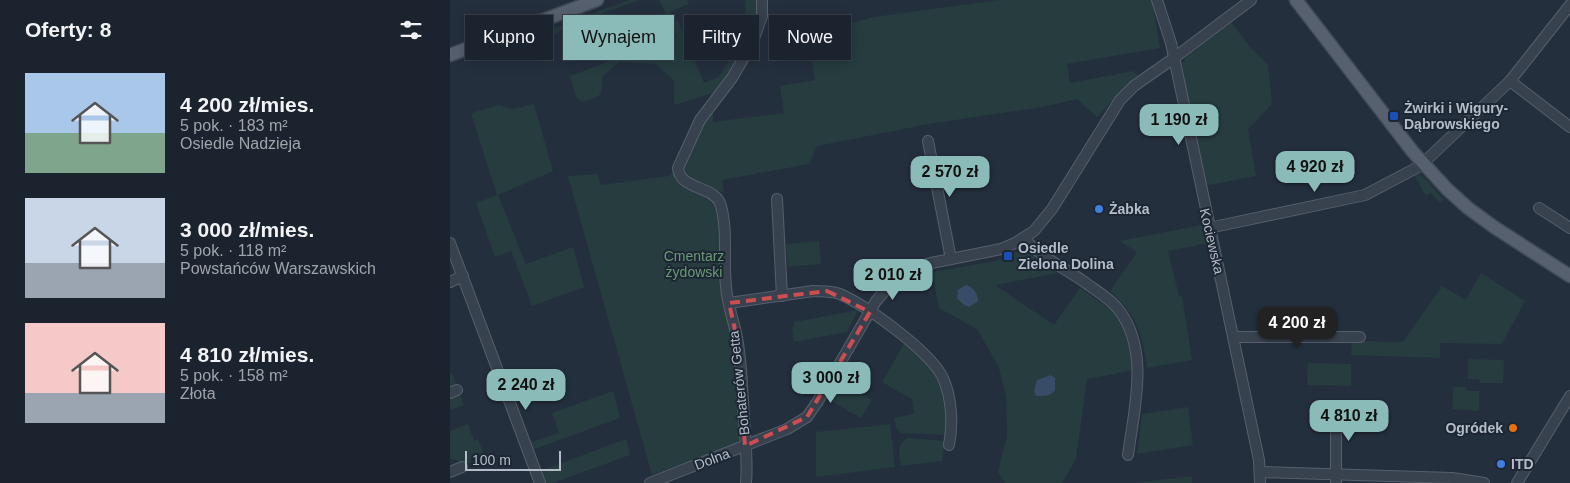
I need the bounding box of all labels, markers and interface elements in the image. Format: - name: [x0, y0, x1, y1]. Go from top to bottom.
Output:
- chip: Kupno: [465, 15, 553, 60]
- chip: Wynajem: [563, 15, 674, 60]
- chip: Filtry: [684, 15, 759, 60]
- chip: Nowe: [769, 15, 851, 60]
- icon: filters: [397, 16, 425, 44]
- text: Oferty: 8: [25, 18, 111, 41]
- icon: home: [65, 93, 125, 153]
- text: 4 200 zł/mies.: [180, 93, 314, 116]
- place label: Żwirki i Wigury- Dąbrowskiego: [1404, 100, 1508, 132]
- pin: 1 190 zł: [1127, 104, 1231, 146]
- marker: Żwirki i Wigury- Dąbrowskiego: [1388, 110, 1400, 122]
- text: 1 190 zł: [1151, 111, 1207, 128]
- text: 5 pok. · 183 m²: [180, 117, 288, 134]
- text: Osiedle Nadzieja: [180, 135, 301, 152]
- pin: 4 920 zł: [1263, 150, 1367, 193]
- pin: 2 570 zł: [898, 156, 1002, 198]
- text: 4 920 zł: [1287, 158, 1343, 175]
- text: 2 570 zł: [922, 163, 978, 180]
- place label: Żabka: [1109, 201, 1150, 217]
- marker: Żabka: [1093, 203, 1105, 215]
- street label: Kociewska: [1197, 207, 1227, 276]
- icon: home: [65, 218, 125, 278]
- text: 3 000 zł/mies.: [180, 218, 314, 241]
- place label: Osiedle Zielona Dolina: [1018, 240, 1114, 272]
- text: 5 pok. · 118 m²: [180, 242, 286, 259]
- park label: Cmentarz żydowski: [664, 248, 724, 280]
- marker: Osiedle Zielona Dolina: [1002, 250, 1014, 262]
- pin: 2 010 zł: [841, 258, 945, 301]
- text: Powstańców Warszawskich: [180, 260, 376, 277]
- text: 2 010 zł: [865, 266, 921, 283]
- pin: 4 200 zł: [1245, 306, 1349, 349]
- text: 4 200 zł: [1269, 314, 1325, 331]
- street label: Bohaterów Getta: [726, 330, 752, 436]
- icon: home: [65, 343, 125, 403]
- text: 4 810 zł/mies.: [180, 343, 314, 366]
- pin: 3 000 zł: [779, 362, 883, 404]
- text: 5 pok. · 158 m²: [180, 367, 288, 384]
- pin: 2 240 zł: [474, 368, 578, 411]
- text: 3 000 zł: [803, 369, 859, 386]
- text: 2 240 zł: [498, 376, 554, 393]
- text: Złota: [180, 385, 216, 402]
- pin: 4 810 zł: [1297, 400, 1401, 442]
- text: 4 810 zł: [1321, 407, 1377, 424]
- place label: Ogródek: [1445, 420, 1503, 436]
- marker: Ogródek: [1507, 422, 1519, 434]
- street label: Dolna: [692, 445, 732, 473]
- scale bar: [465, 448, 561, 471]
- text: 100 m: [472, 452, 511, 468]
- place label: ITD: [1511, 456, 1534, 472]
- marker: ITD: [1495, 458, 1507, 470]

